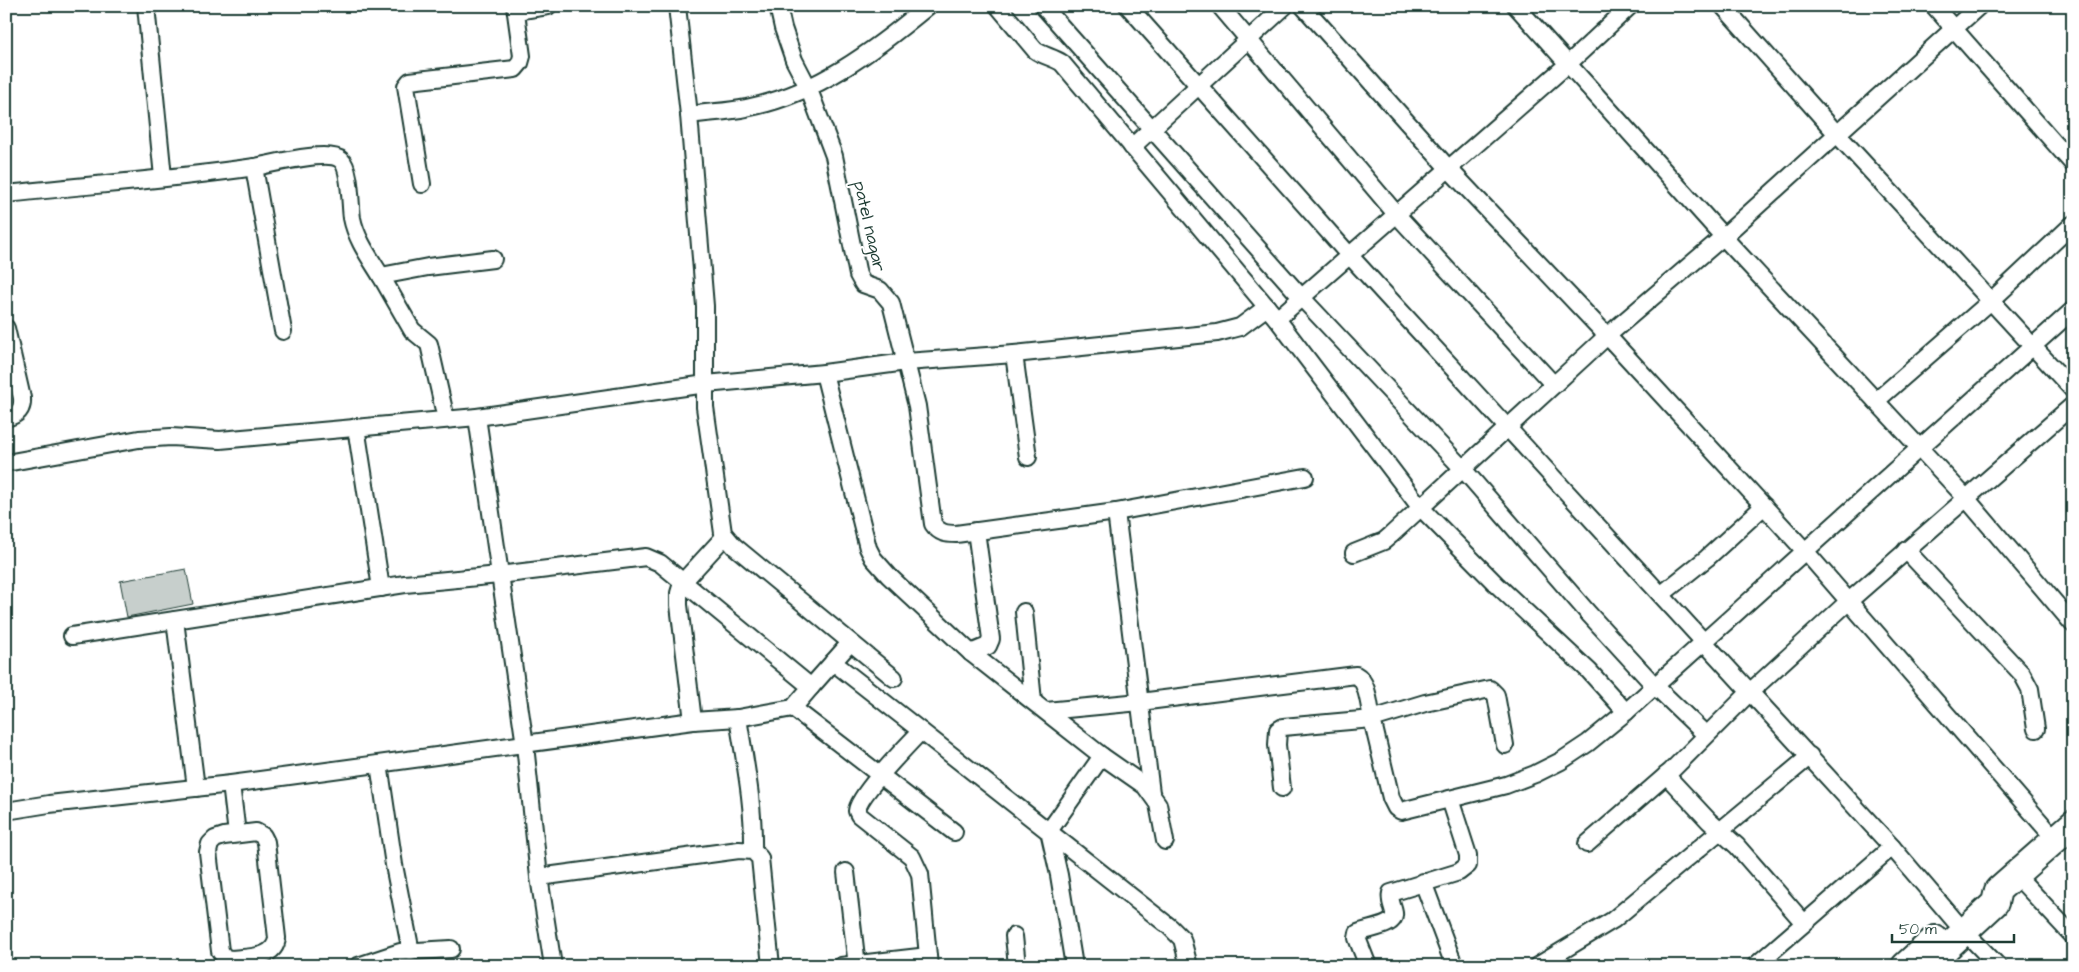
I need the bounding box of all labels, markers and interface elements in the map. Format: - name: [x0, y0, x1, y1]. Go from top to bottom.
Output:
- street label: patel nagar: [846, 178, 892, 274]
- scale bar: [1892, 912, 2014, 944]
- text: 50 m: [1899, 919, 1937, 940]

